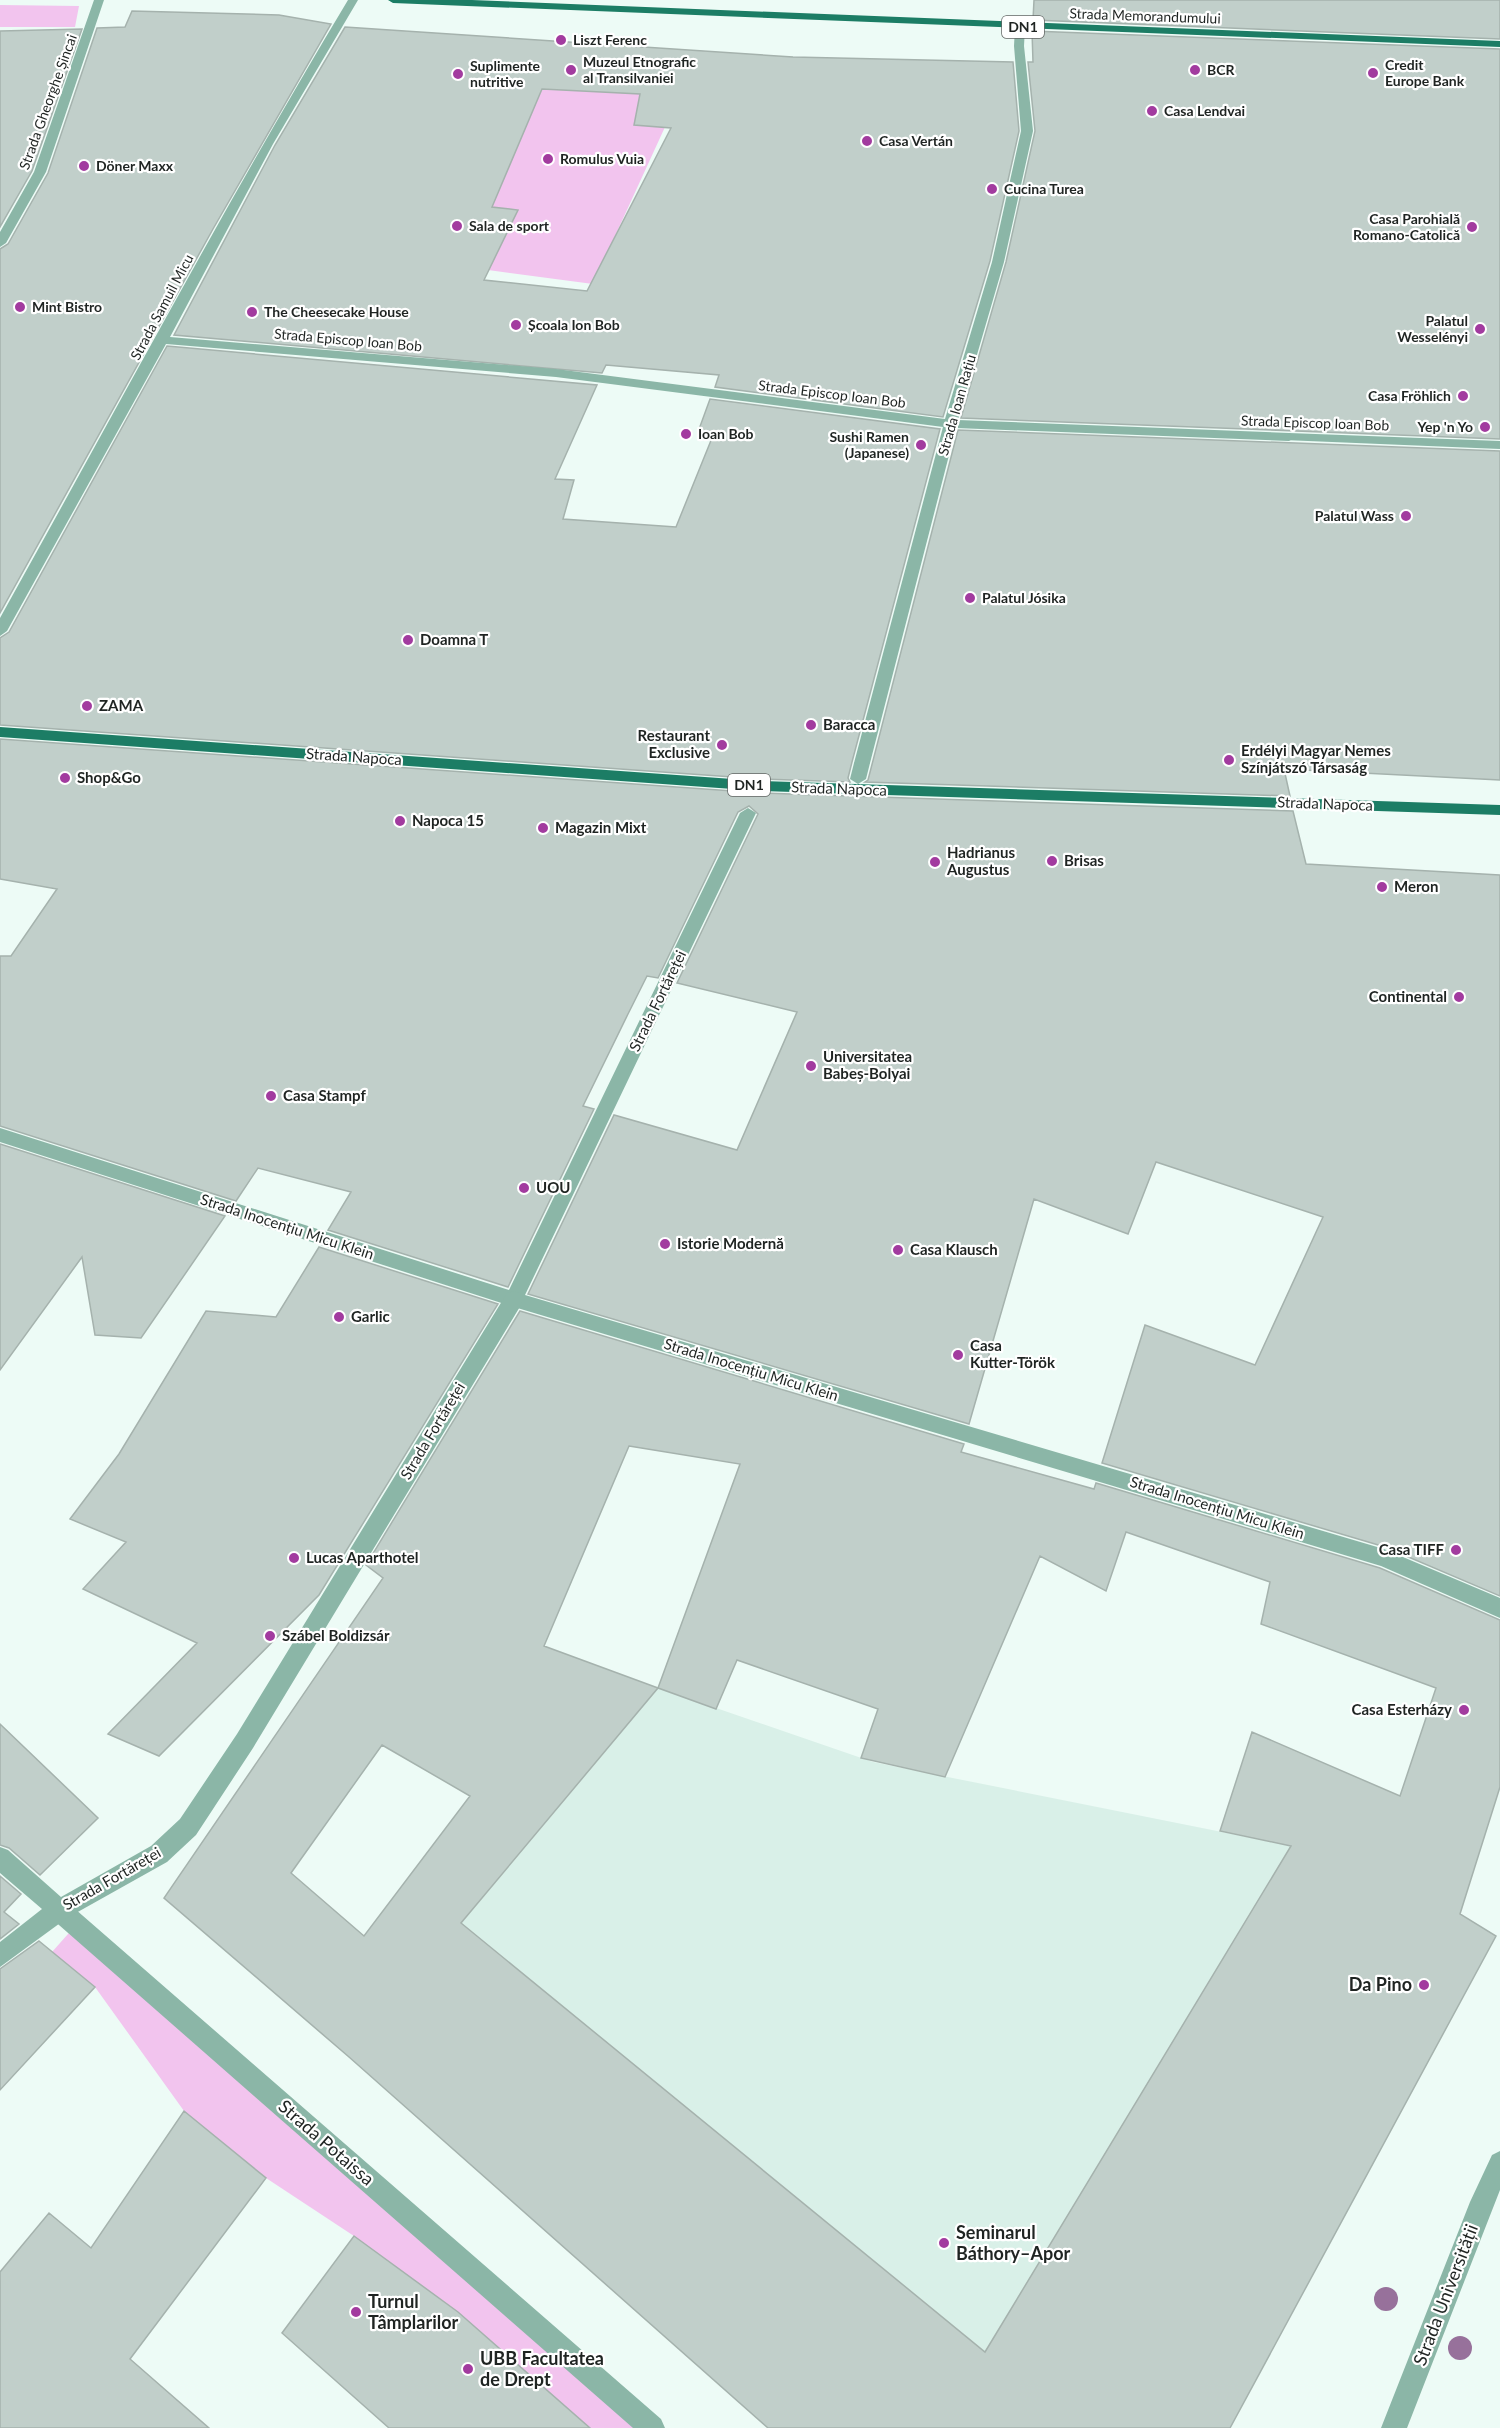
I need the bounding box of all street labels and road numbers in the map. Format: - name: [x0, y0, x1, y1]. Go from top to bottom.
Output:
- street label: Strada Memorandumului: [1069, 4, 1221, 27]
- road number: DN1: [1002, 16, 1044, 38]
- street label: Strada Gheorghe Șincai: [15, 32, 80, 172]
- street label: Strada Samuil Micu: [126, 251, 197, 363]
- street label: Strada Episcop Ioan Bob: [273, 325, 423, 354]
- street label: Strada Ioan Rațiu: [934, 352, 979, 457]
- street label: Strada Episcop Ioan Bob: [757, 376, 907, 411]
- street label: Strada Episcop Ioan Bob: [1241, 411, 1390, 434]
- street label: Strada Napoca: [306, 744, 403, 768]
- road number: DN1: [728, 774, 770, 796]
- street label: Strada Napoca: [791, 777, 887, 799]
- street label: Strada Napoca: [1277, 792, 1373, 814]
- street label: Strada Fortăreței: [625, 947, 689, 1054]
- street label: Strada Inocențiu Micu Klein: [198, 1189, 376, 1263]
- street label: Strada Inocențiu Micu Klein: [662, 1334, 841, 1404]
- street label: Strada Fortăreței: [396, 1379, 468, 1482]
- street label: Strada Inocențiu Micu Klein: [1128, 1472, 1307, 1542]
- street label: Strada Fortăreței: [59, 1843, 164, 1913]
- street label: Strada Potaissa: [274, 2095, 379, 2190]
- street label: Strada Universității: [1408, 2221, 1482, 2368]

